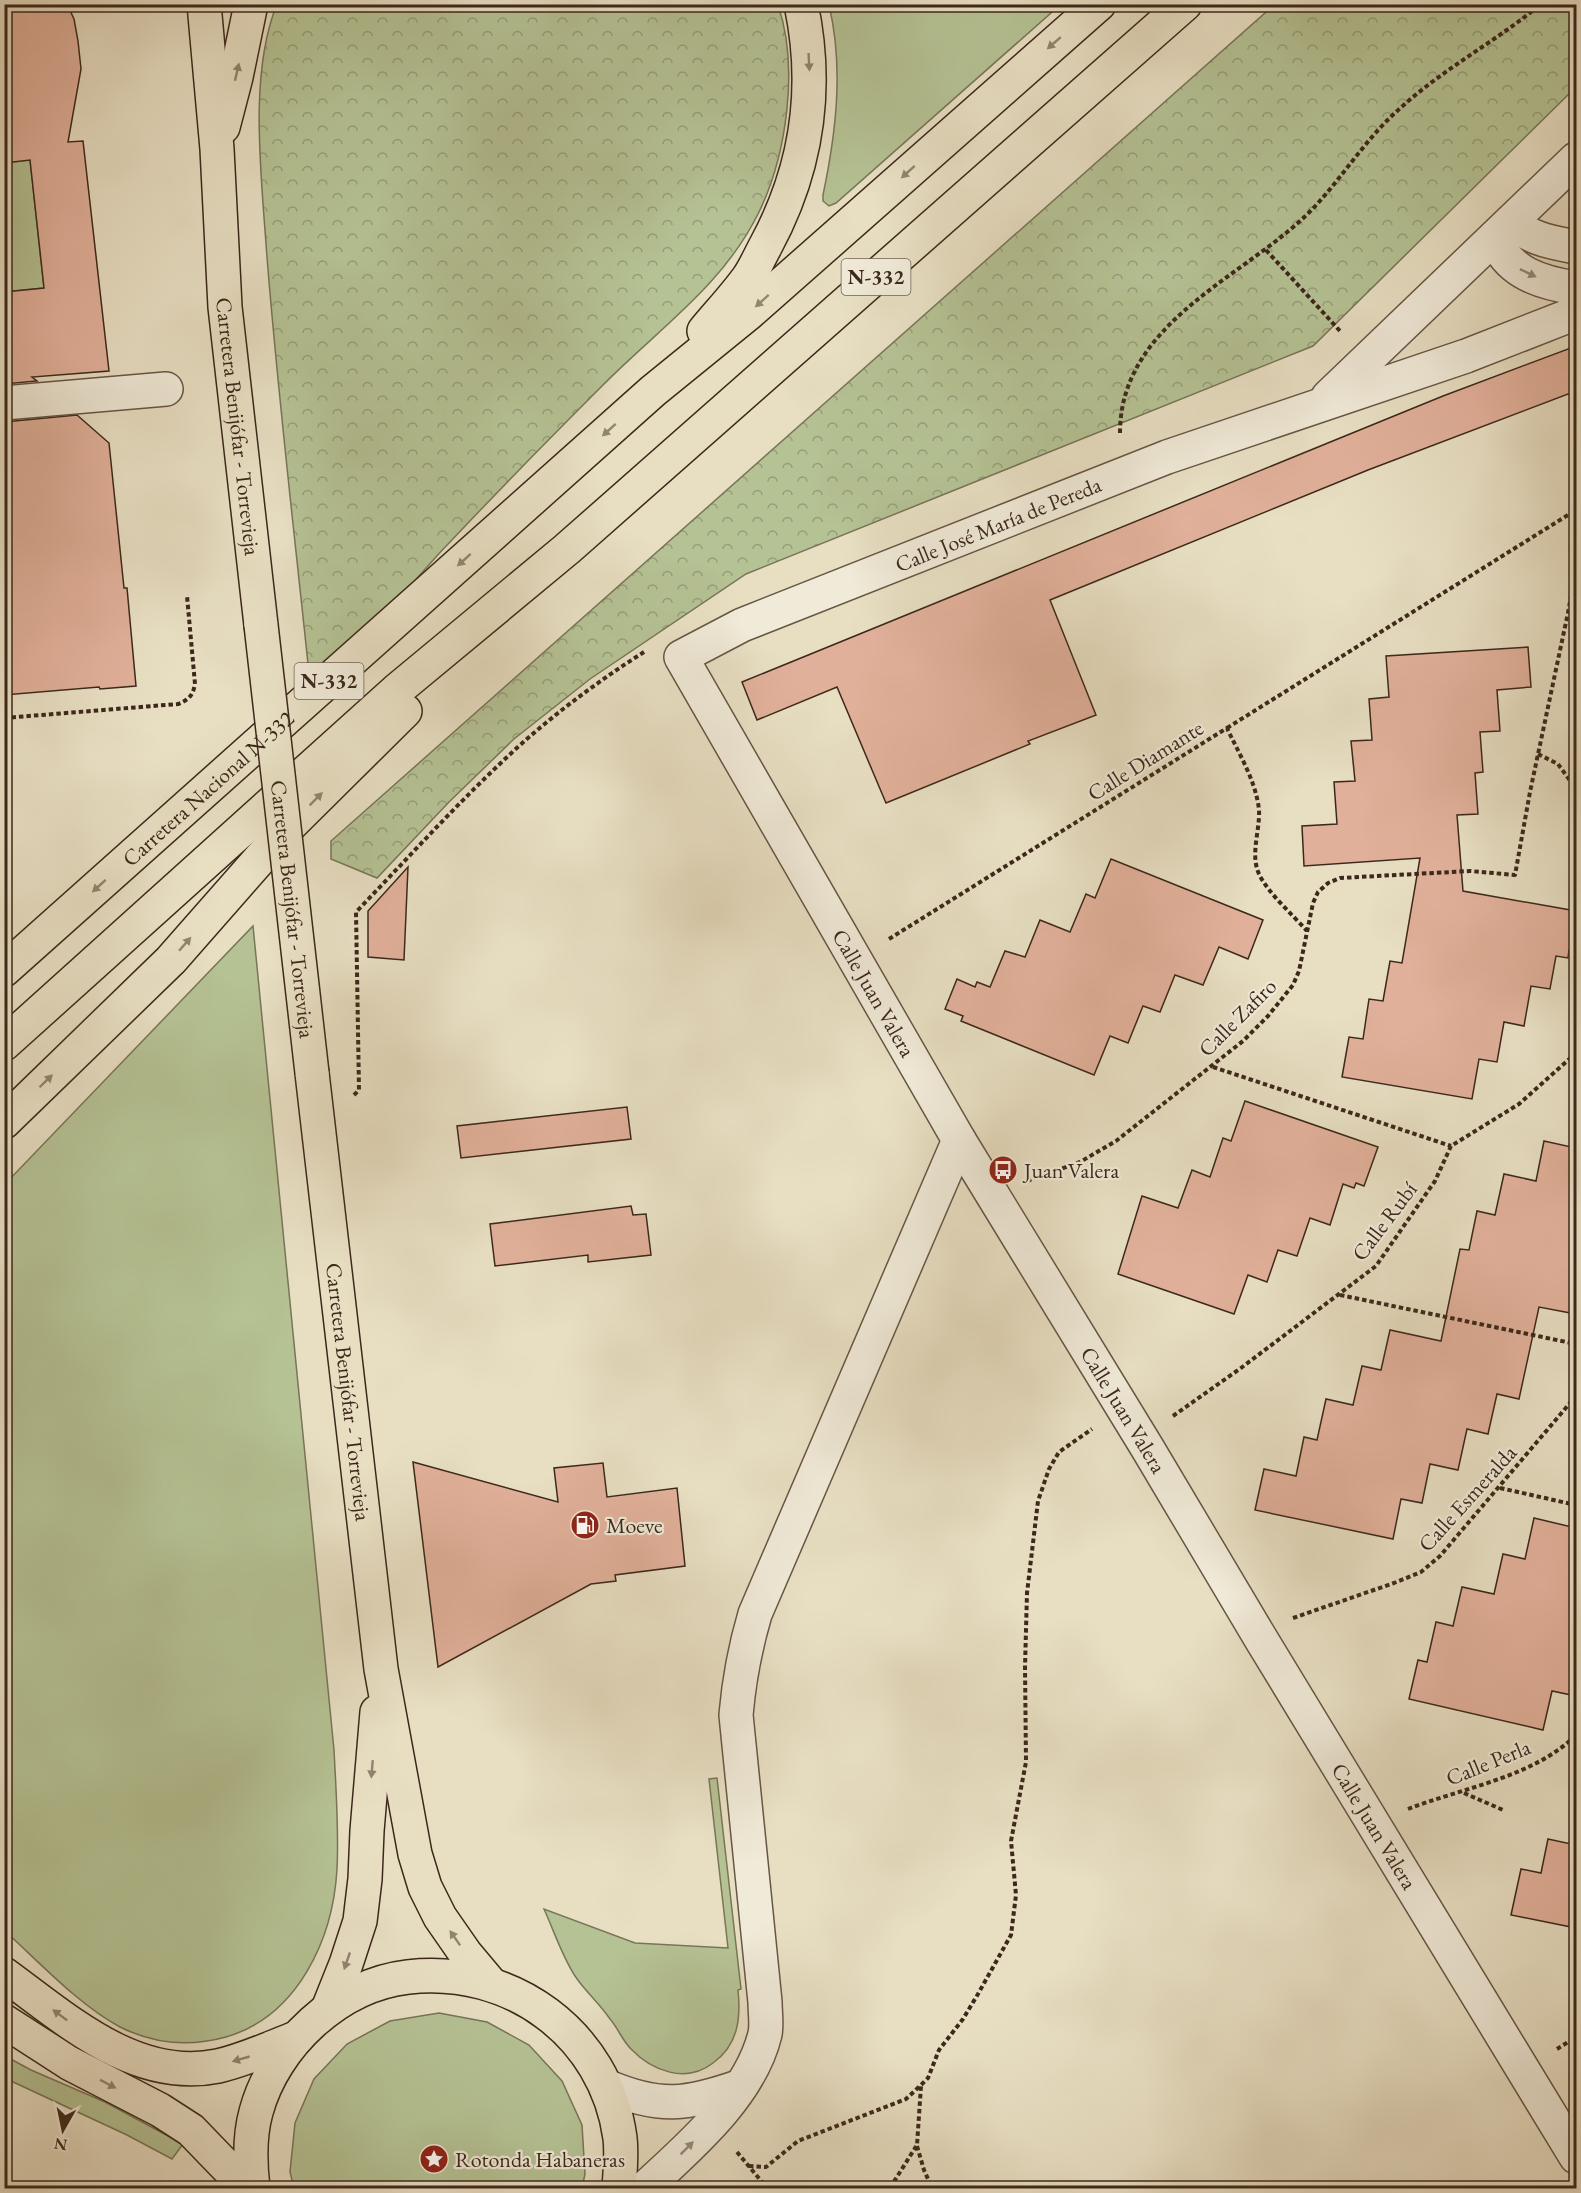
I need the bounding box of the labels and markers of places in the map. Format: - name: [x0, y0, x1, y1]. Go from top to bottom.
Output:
- bus stop icon: Juan Valera: [987, 1154, 1019, 1186]
- place label: Juan Valera: [1022, 1156, 1119, 1185]
- fuel station icon: Moeve: [569, 1509, 601, 1541]
- place label: Moeve: [606, 1511, 663, 1540]
- place icon: Rotonda Habaneras: [418, 2143, 450, 2175]
- place label: Rotonda Habaneras: [455, 2145, 625, 2174]

